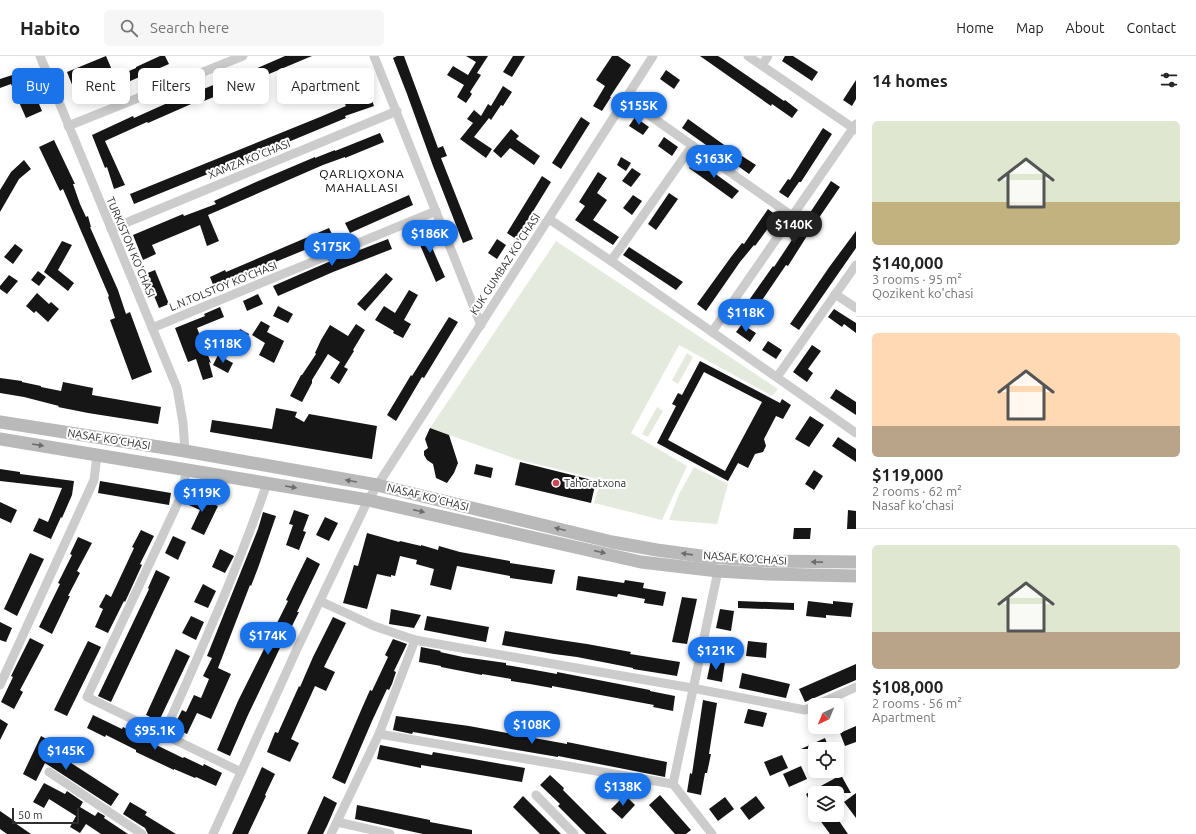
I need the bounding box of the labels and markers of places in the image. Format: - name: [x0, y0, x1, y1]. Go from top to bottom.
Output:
- pin: $155K: [611, 92, 667, 126]
- pin: $163K: [686, 145, 742, 179]
- pin: $140K: [766, 211, 822, 245]
- pin: $186K: [402, 220, 458, 254]
- pin: $175K: [304, 233, 360, 267]
- pin: $118K: [718, 299, 774, 333]
- pin: $118K: [195, 330, 251, 364]
- place label: Tahoratxona: [564, 477, 626, 489]
- marker: Tahoratxona: [551, 478, 561, 488]
- pin: $119K: [174, 479, 230, 513]
- pin: $174K: [240, 622, 296, 656]
- pin: $121K: [688, 637, 744, 671]
- pin: $108K: [504, 711, 560, 745]
- pin: $95.1K: [122, 717, 188, 751]
- pin: $145K: [38, 737, 94, 771]
- pin: $138K: [595, 773, 651, 807]

